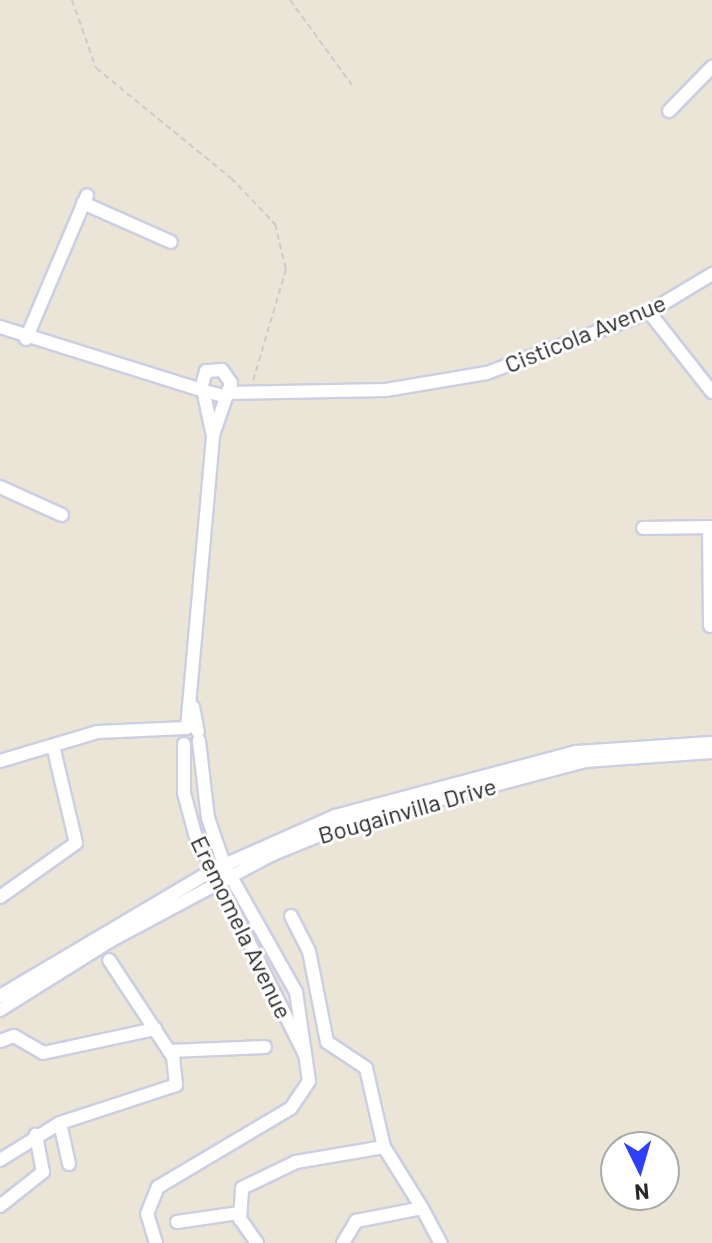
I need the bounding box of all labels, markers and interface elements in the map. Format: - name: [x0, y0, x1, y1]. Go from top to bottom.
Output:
- street label: Cisticola Avenue: [500, 288, 670, 378]
- street label: Bougainvilla Drive: [315, 771, 499, 849]
- street label: Eremomela Avenue: [185, 831, 299, 1023]
- north arrow: [600, 1131, 680, 1211]
- text: N: [633, 1179, 650, 1207]

